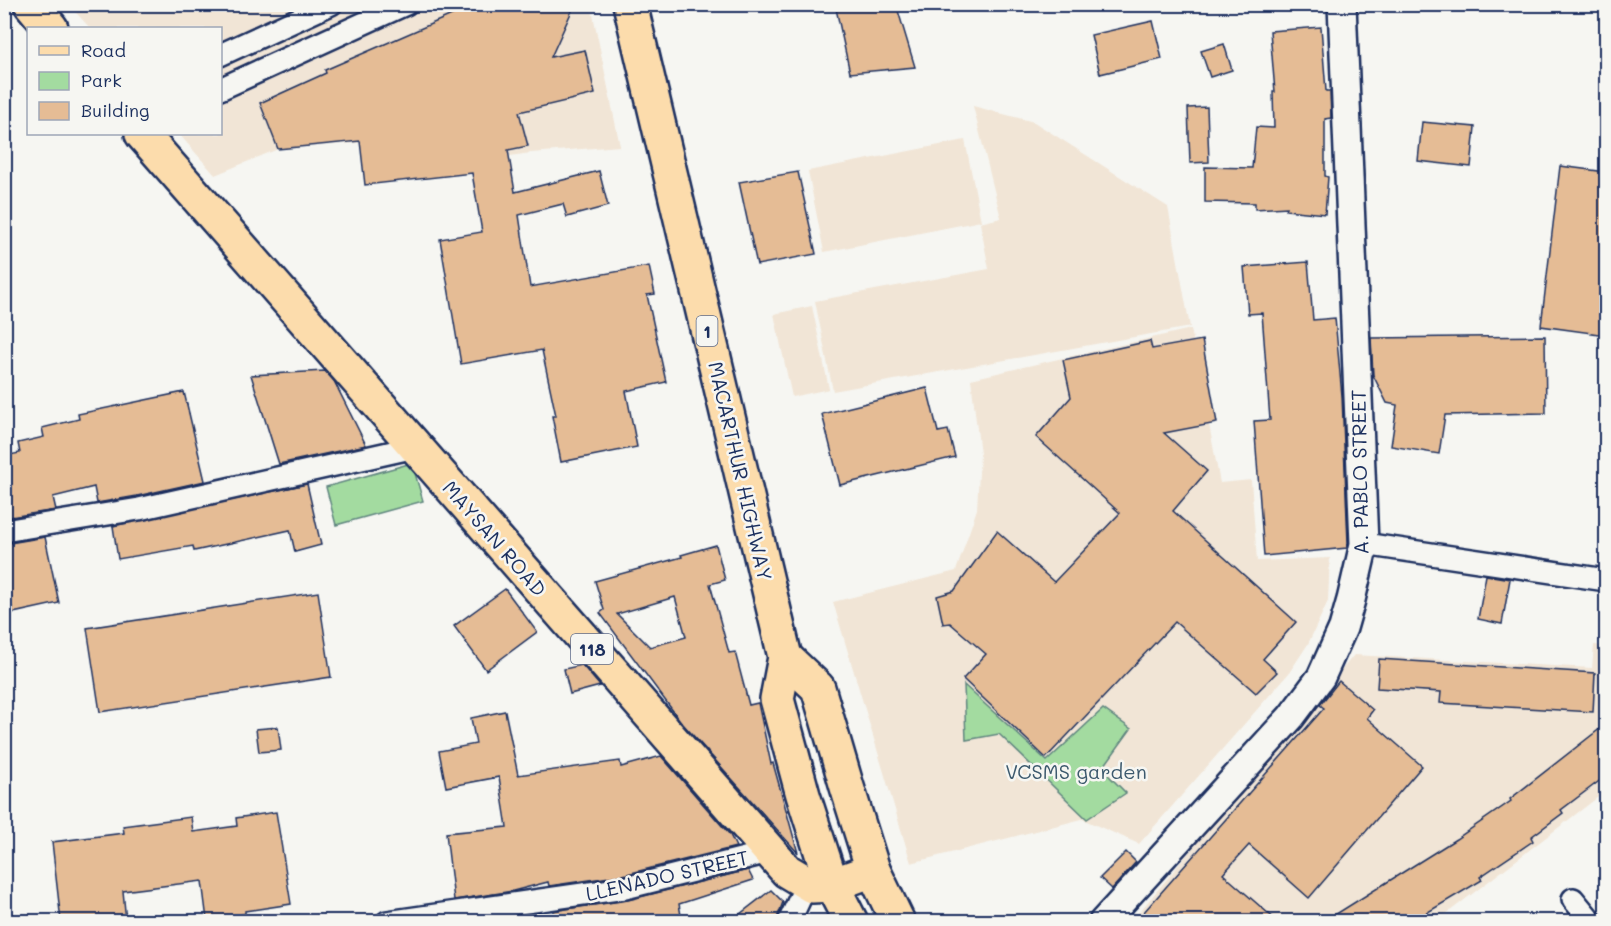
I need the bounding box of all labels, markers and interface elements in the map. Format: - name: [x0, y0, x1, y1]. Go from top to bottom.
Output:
- legend: [27, 27, 222, 135]
- text: Road: [81, 38, 126, 62]
- text: Park: [81, 68, 122, 92]
- text: Building: [81, 98, 149, 122]
- road number: 1: [696, 316, 718, 346]
- street label: MACARTHUR HIGHWAY: [703, 359, 779, 583]
- street label: A. PABLO STREET: [1345, 389, 1373, 555]
- street label: MAYSAN ROAD: [437, 475, 553, 601]
- road number: 118: [571, 634, 613, 664]
- park label: VCSMS garden: [1005, 758, 1147, 784]
- street label: LLENADO STREET: [583, 844, 751, 906]

